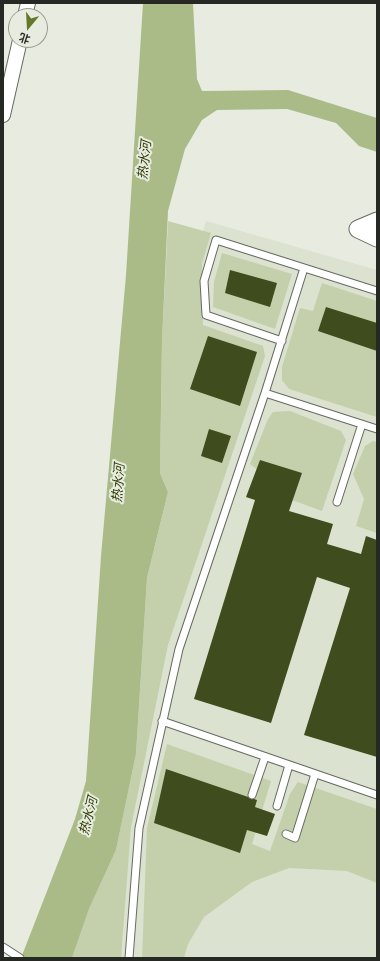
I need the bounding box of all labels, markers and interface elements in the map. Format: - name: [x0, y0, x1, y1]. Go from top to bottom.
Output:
- north arrow: [8, 8, 48, 48]
- text: 北: [18, 31, 32, 46]
- water label: 热水河: [135, 140, 155, 180]
- water label: 热水河: [110, 463, 128, 503]
- water label: 热水河: [77, 795, 101, 837]

